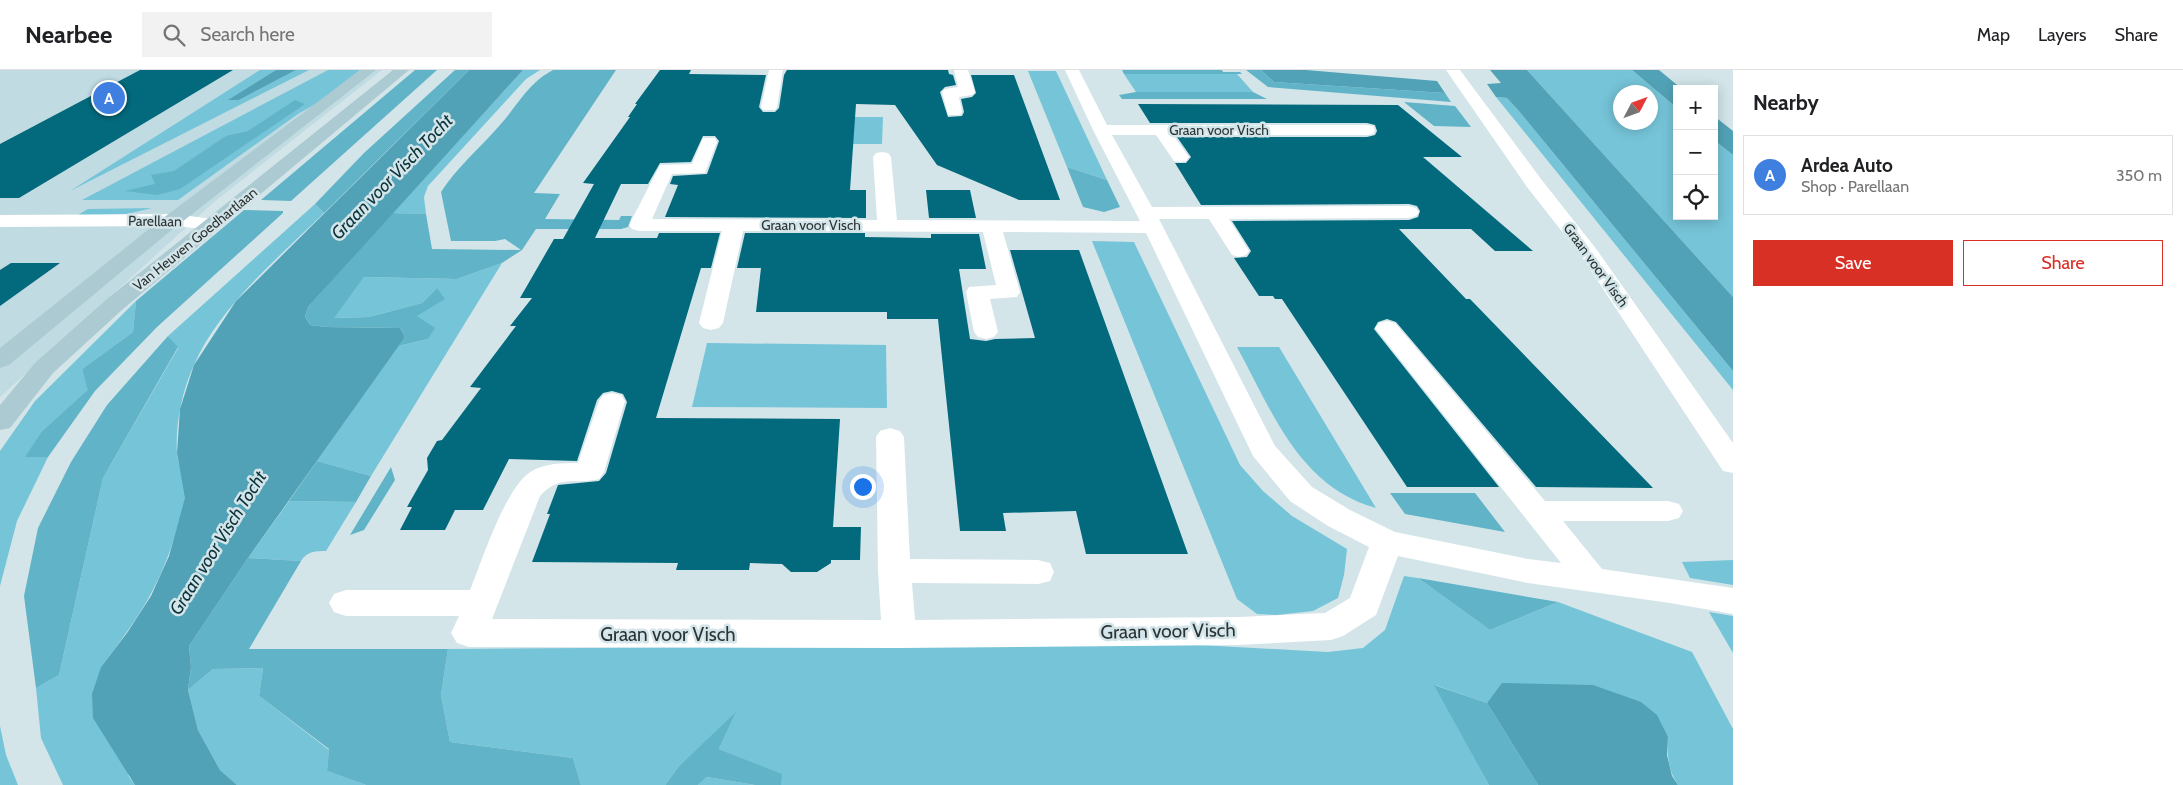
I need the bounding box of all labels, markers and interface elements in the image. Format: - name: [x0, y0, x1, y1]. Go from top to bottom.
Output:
- search box: [142, 12, 492, 57]
- text: Nearbee: [25, 20, 112, 49]
- icon: search: [160, 21, 188, 49]
- text: Search here: [200, 23, 295, 46]
- text: Map: [1977, 24, 2010, 46]
- text: Layers: [2038, 24, 2087, 46]
- text: Share: [2115, 24, 2158, 46]
- pin: A: [93, 79, 125, 117]
- north arrow: [1613, 85, 1658, 130]
- map controls: [1673, 85, 1718, 220]
- button: +: [1673, 85, 1718, 130]
- text: Nearby: [1753, 90, 1819, 115]
- water label: Graan voor Visch Tocht: [327, 109, 458, 244]
- street label: Graan voor Visch: [1169, 121, 1269, 139]
- button: −: [1673, 130, 1718, 175]
- text: Ardea Auto: [1801, 154, 1893, 177]
- text: A: [1765, 166, 1775, 185]
- text: 350 m: [2116, 166, 2162, 185]
- button: locate: [1673, 175, 1718, 220]
- text: Shop · Parellaan: [1801, 177, 1909, 196]
- street label: Van Heuven Goedhartlaan: [129, 183, 261, 295]
- street label: Parellaan: [128, 212, 182, 230]
- street label: Graan voor Visch: [761, 216, 861, 234]
- street label: Graan voor Visch: [1559, 219, 1633, 311]
- button: Save: [1753, 240, 1953, 286]
- button: Share: [1963, 240, 2163, 286]
- water label: Graan voor Visch Tocht: [165, 467, 271, 619]
- your location: [850, 474, 876, 500]
- street label: Graan voor Visch: [1100, 618, 1236, 644]
- street label: Graan voor Visch: [600, 623, 736, 646]

